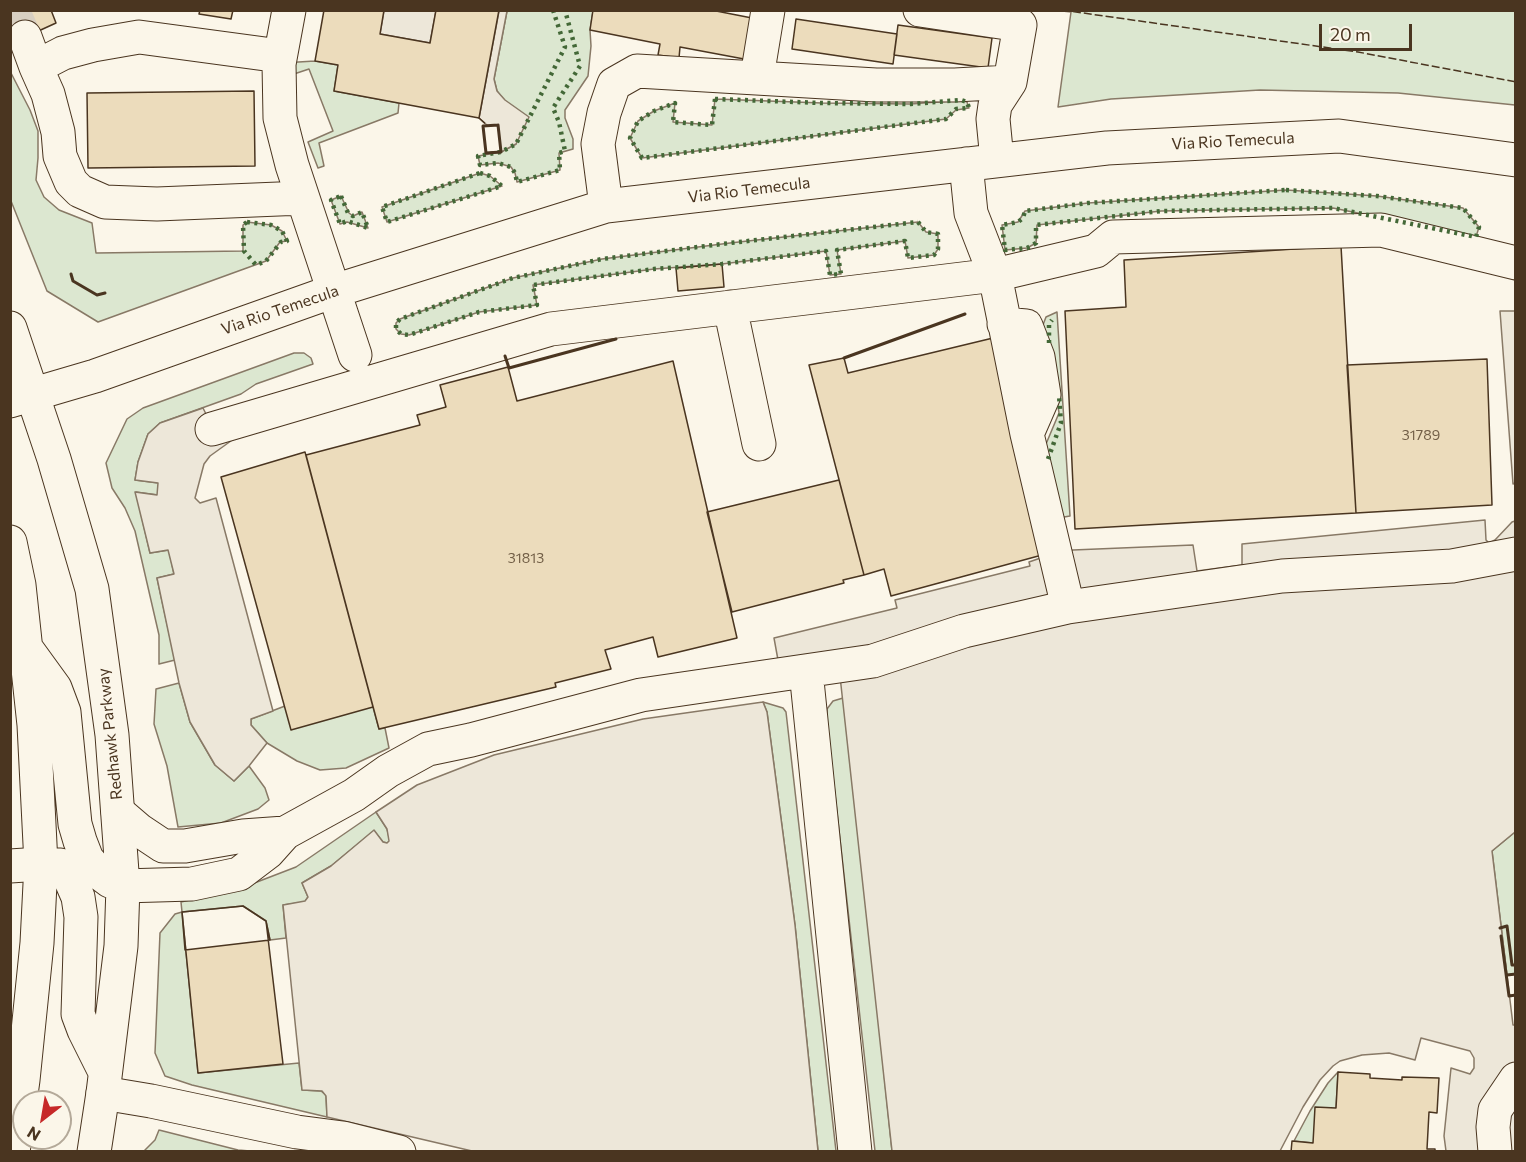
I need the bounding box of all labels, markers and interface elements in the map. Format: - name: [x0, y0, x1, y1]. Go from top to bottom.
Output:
- scale bar: [1322, 12, 1415, 50]
- text: 20 m: [1330, 23, 1371, 45]
- street label: Via Rio Temecula: [1171, 128, 1295, 154]
- street label: Via Rio Temecula: [687, 173, 811, 207]
- street label: Via Rio Temecula: [219, 281, 341, 339]
- house number: 31789: [1402, 427, 1440, 443]
- house number: 31813: [508, 550, 544, 566]
- street label: Redhawk Parkway: [94, 667, 126, 801]
- north arrow: [12, 1090, 72, 1150]
- text: N: [23, 1123, 44, 1145]

